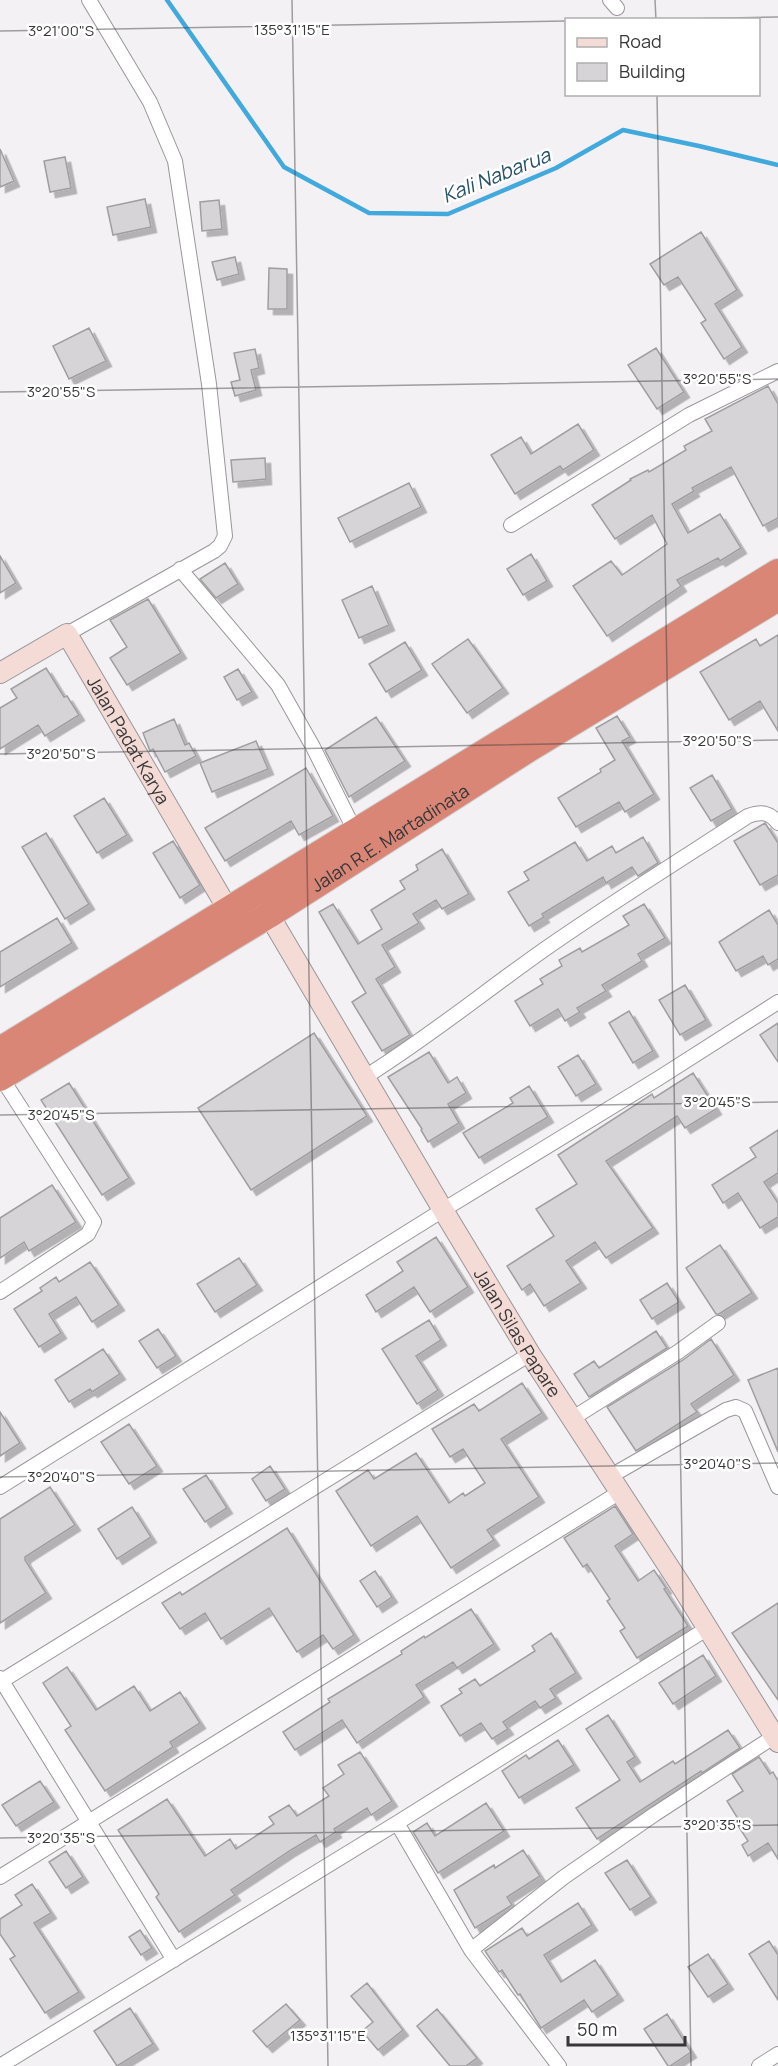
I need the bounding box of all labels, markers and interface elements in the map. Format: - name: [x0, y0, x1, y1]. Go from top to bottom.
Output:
- legend: [565, 18, 760, 96]
- text: 135°31'15"E: [254, 19, 330, 40]
- text: 3°21'00"S: [28, 20, 94, 41]
- text: Road: [619, 29, 662, 53]
- text: Building: [619, 59, 685, 83]
- water label: Kali Nabarua: [438, 141, 555, 209]
- text: 3°20'55"S: [683, 368, 751, 389]
- text: 3°20'55"S: [27, 381, 95, 402]
- street label: Jalan Padat Karya: [82, 671, 176, 808]
- text: 3°20'50"S: [683, 730, 751, 751]
- text: 3°20'50"S: [27, 743, 95, 764]
- street label: Jalan R.E. Martadinata: [306, 778, 473, 897]
- text: 3°20'45"S: [684, 1091, 750, 1112]
- text: 3°20'45"S: [28, 1104, 94, 1125]
- street label: Jalan Silas Papare: [469, 1264, 567, 1402]
- text: 3°20'40"S: [683, 1453, 751, 1474]
- text: 3°20'40"S: [27, 1466, 95, 1487]
- text: 3°20'35"S: [683, 1814, 751, 1835]
- text: 3°20'35"S: [27, 1827, 95, 1848]
- scale bar: [568, 2009, 685, 2047]
- text: 50 m: [577, 2017, 617, 2041]
- text: 135°31'15"E: [290, 2025, 366, 2046]

